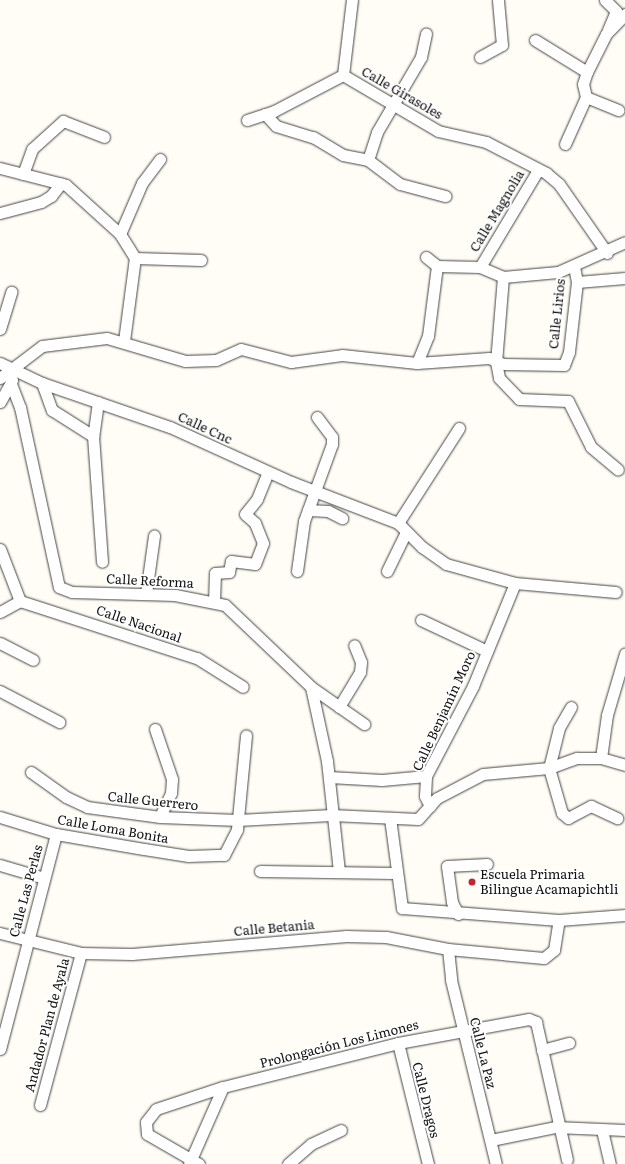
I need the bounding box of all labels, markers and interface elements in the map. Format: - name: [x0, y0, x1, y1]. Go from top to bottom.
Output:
- street label: Calle Girasoles: [359, 64, 445, 122]
- street label: Calle Magnolia: [466, 167, 528, 255]
- street label: Calle Lirios: [546, 278, 568, 350]
- street label: Calle Cnc: [175, 409, 235, 447]
- street label: Calle Reforma: [106, 571, 194, 591]
- street label: Calle Nacional: [94, 602, 184, 646]
- street label: Calle Benjamín Moro: [409, 649, 479, 773]
- street label: Calle Guerrero: [107, 788, 199, 814]
- street label: Calle Loma Bonita: [56, 812, 170, 846]
- street label: Calle Las Perlas: [6, 843, 46, 939]
- place label: Escuela Primaria Bilingue Acamapichtli: [480, 867, 618, 898]
- marker: Escuela Primaria Bilingue Acamapichtli: [467, 877, 477, 887]
- street label: Calle Betania: [233, 917, 315, 939]
- street label: Andador Plan de Ayala: [22, 956, 72, 1094]
- street label: Calle La Paz: [467, 1016, 499, 1090]
- street label: Prolongación Los Limones: [258, 1017, 420, 1071]
- street label: Calle Dragos: [409, 1061, 443, 1139]

